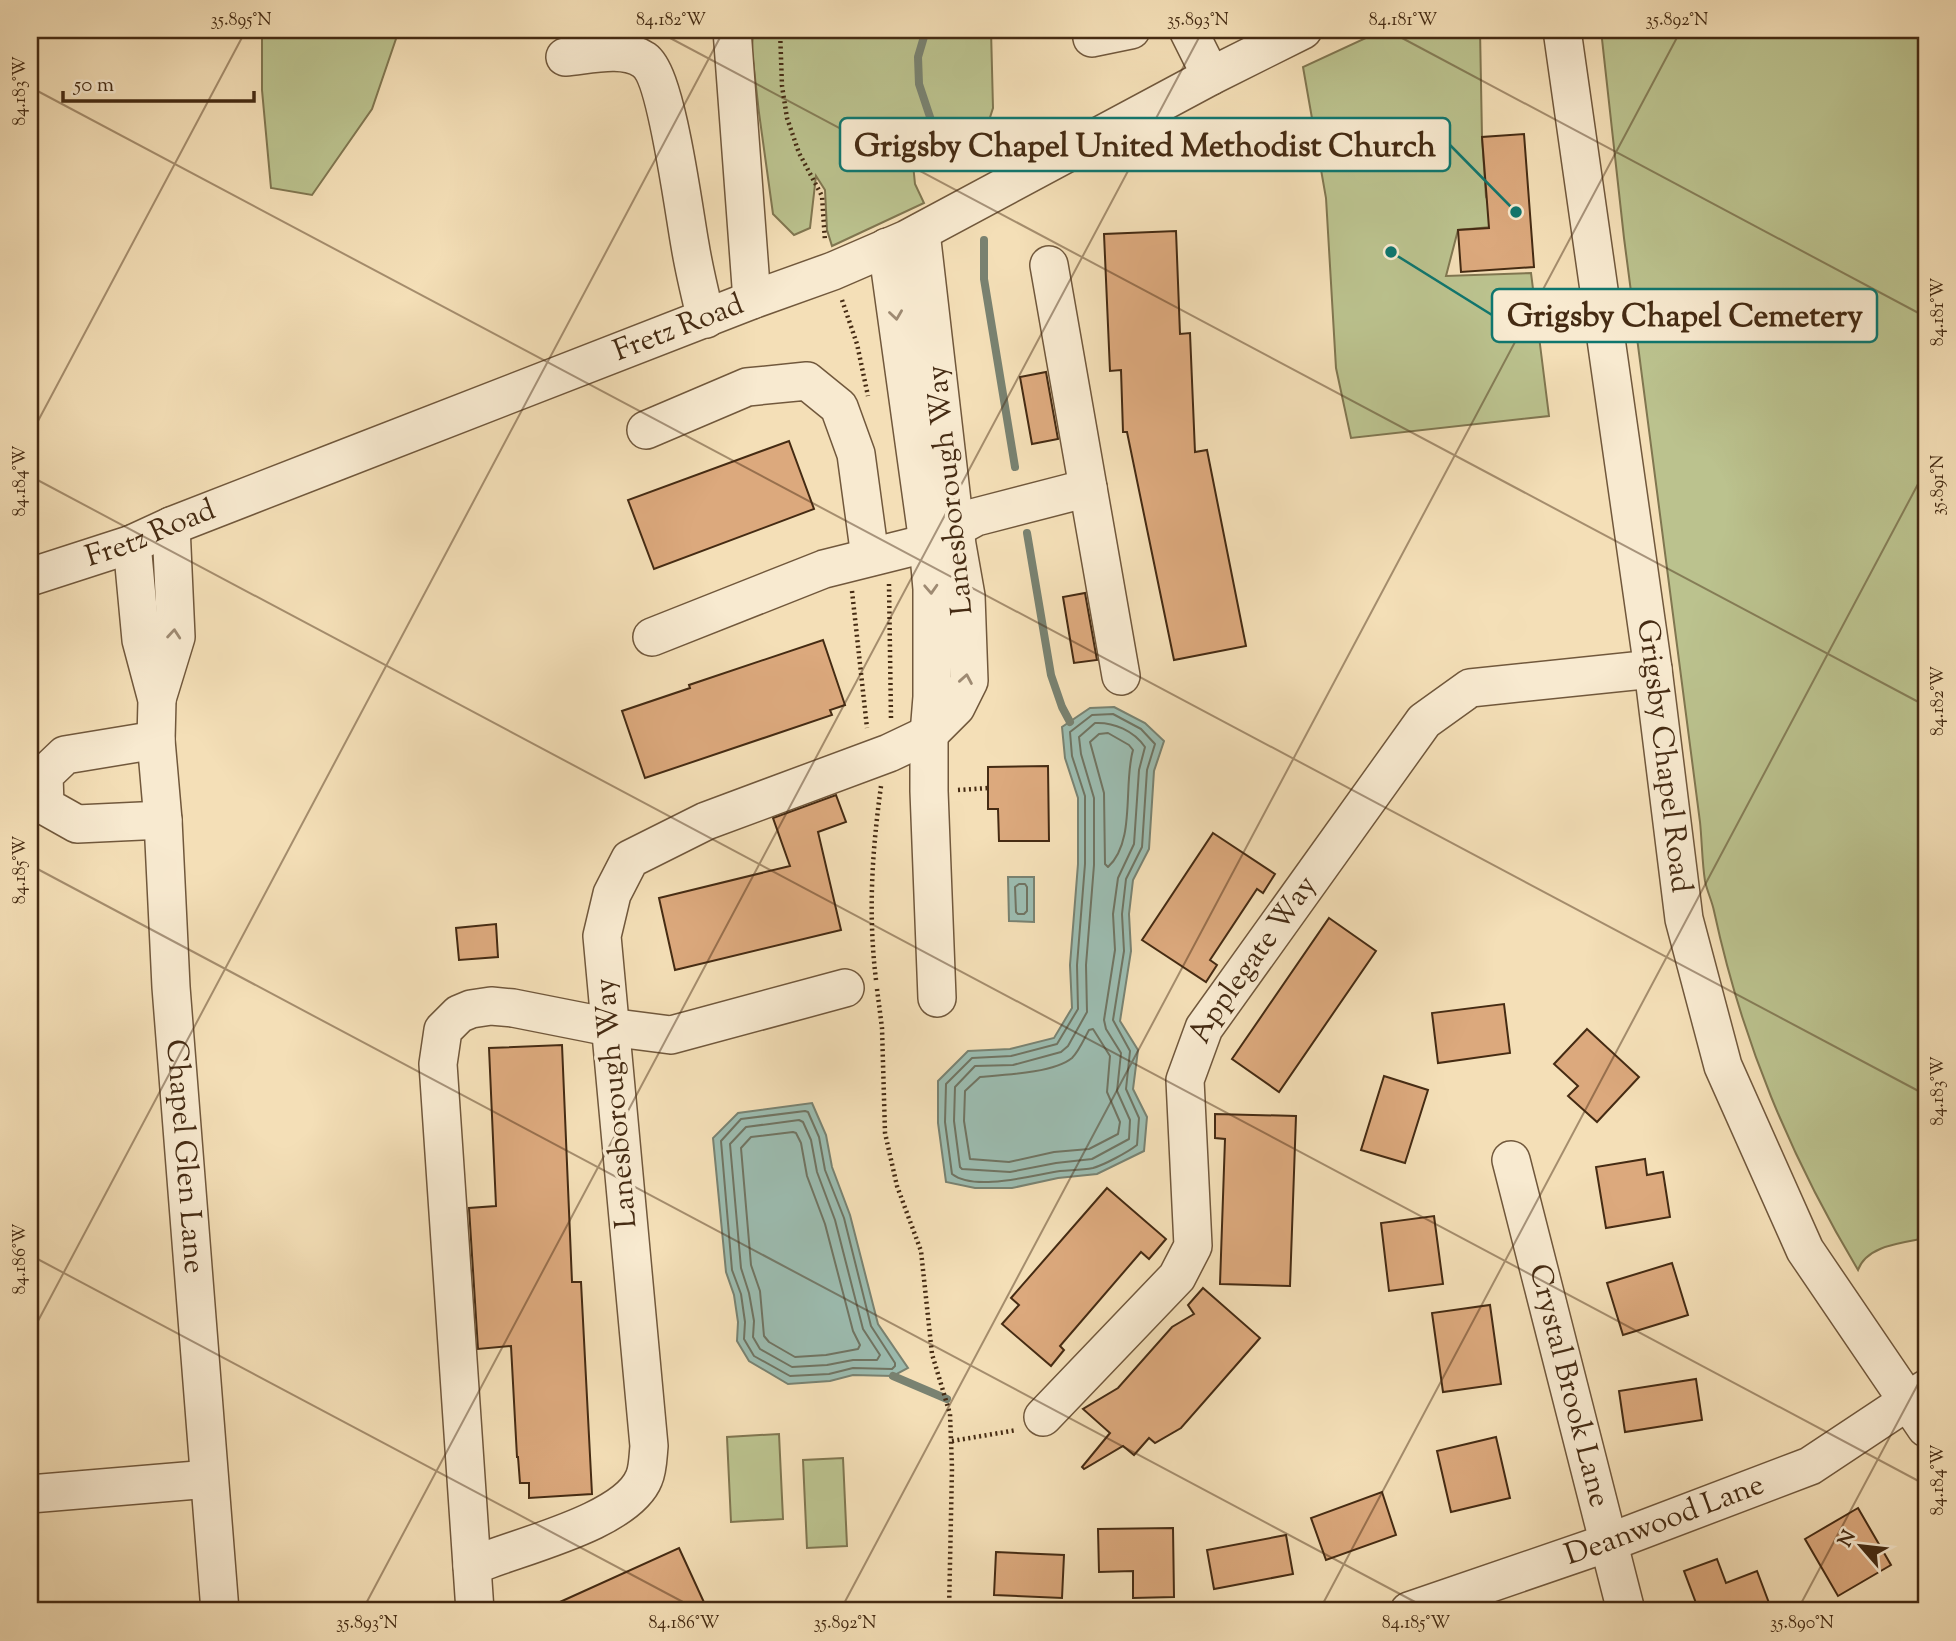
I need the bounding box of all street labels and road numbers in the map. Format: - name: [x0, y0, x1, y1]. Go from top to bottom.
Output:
- street label: Fretz Road: [607, 284, 750, 373]
- street label: Lanesborough Way: [916, 363, 986, 617]
- street label: Fretz Road: [80, 489, 222, 579]
- street label: Grigsby Chapel Road: [1625, 616, 1702, 895]
- street label: Applegate Way: [1179, 867, 1328, 1050]
- street label: Lanesborough Way: [585, 976, 649, 1230]
- street label: Chapel Glen Lane: [154, 1038, 215, 1275]
- street label: Crystal Brook Lane: [1517, 1260, 1620, 1512]
- street label: Deanwood Lane: [1559, 1464, 1770, 1577]

